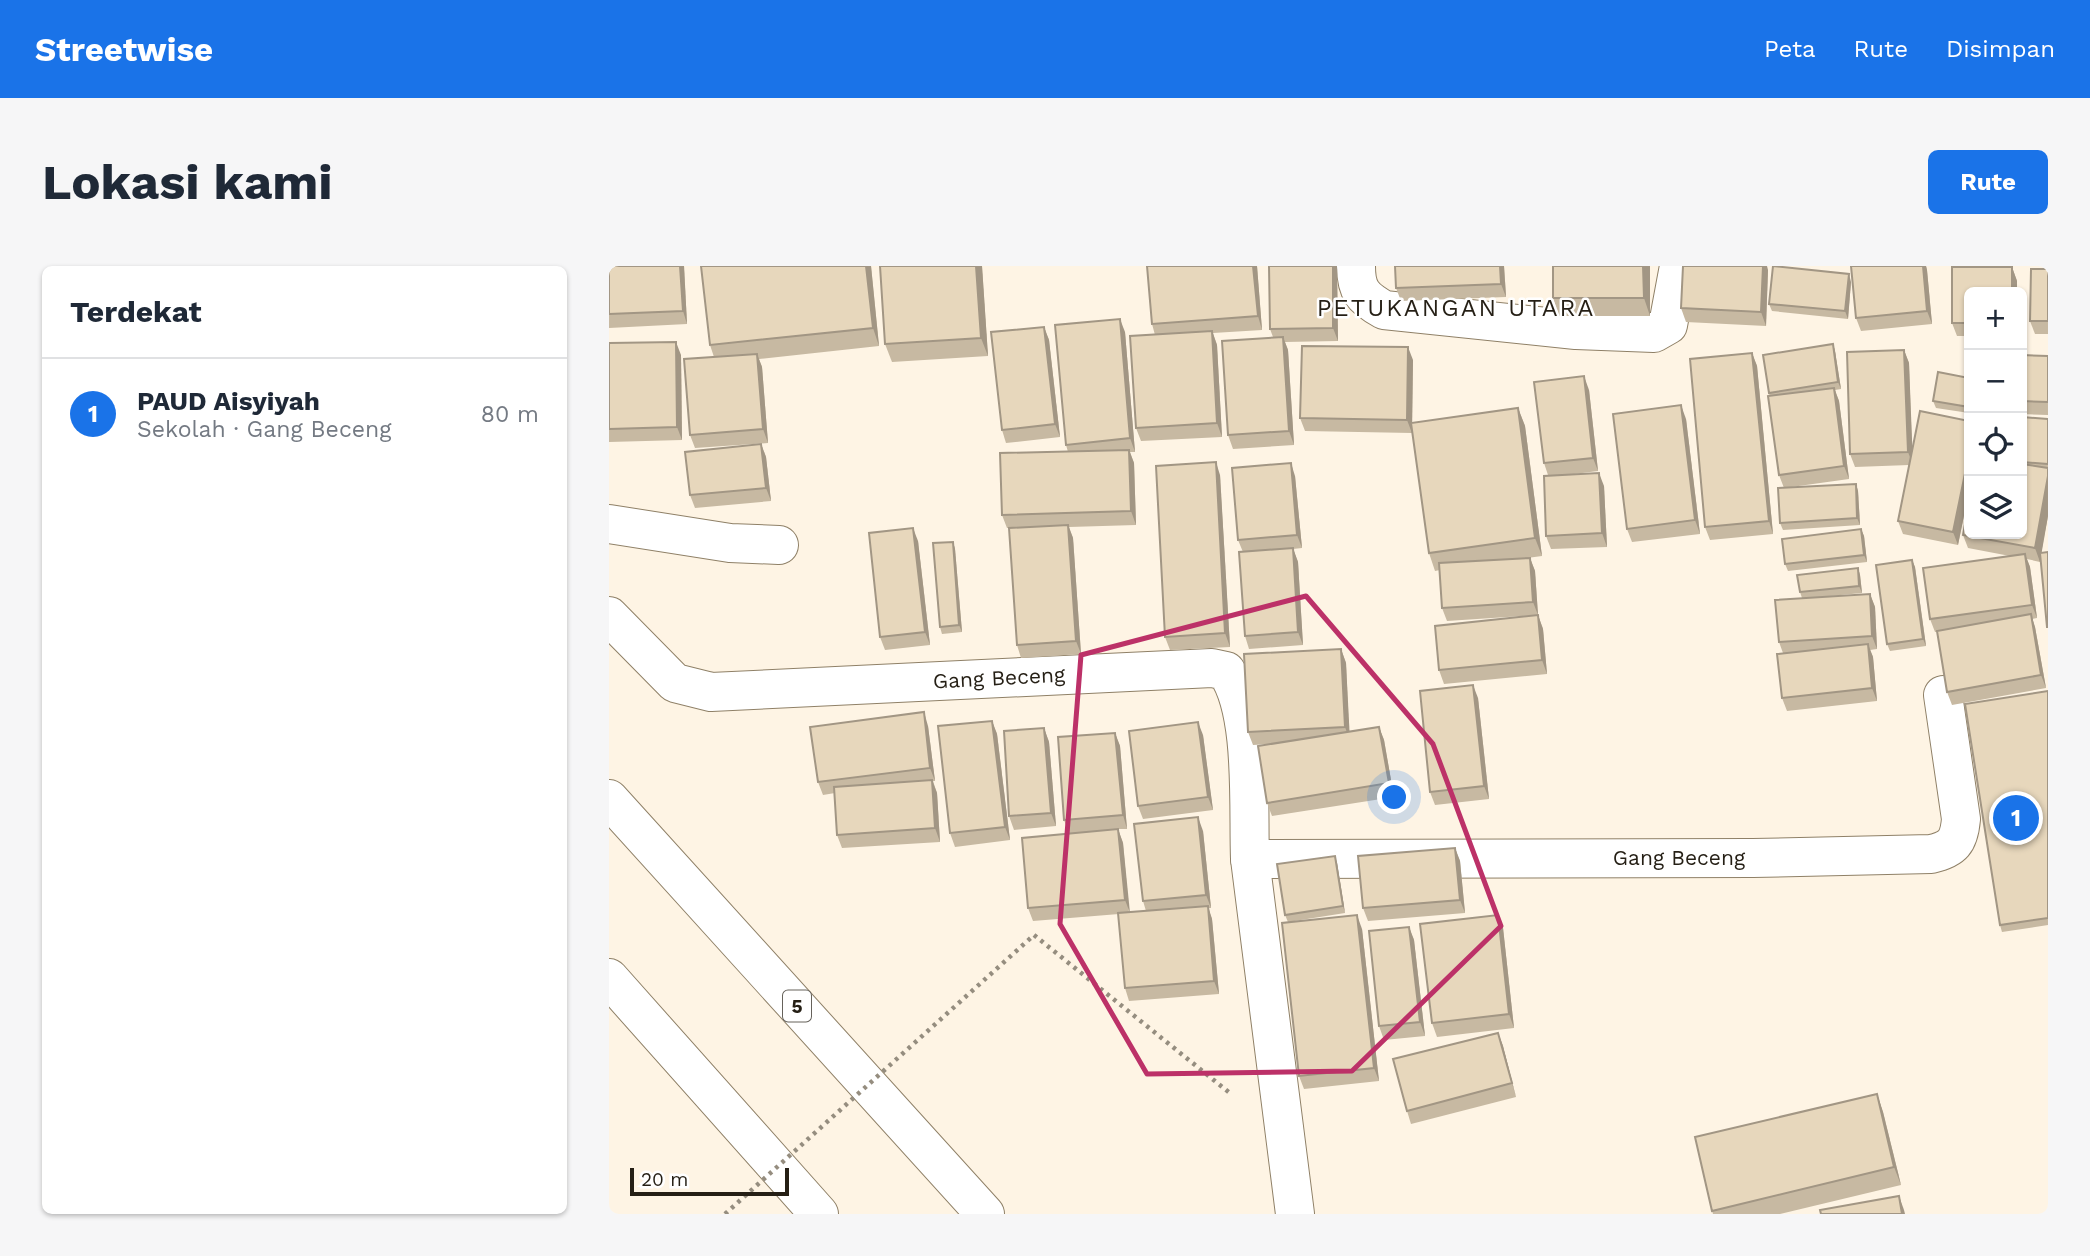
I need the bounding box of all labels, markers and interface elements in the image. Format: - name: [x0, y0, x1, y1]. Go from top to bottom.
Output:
- text: Streetwise: [35, 30, 213, 69]
- text: Peta: [1764, 35, 1816, 63]
- text: Rute: [1854, 35, 1908, 63]
- text: Disimpan: [1946, 35, 2055, 63]
- button: Rute: [1928, 150, 2048, 214]
- text: Lokasi kami: [42, 153, 333, 211]
- map controls: [1964, 287, 2027, 539]
- button: +: [1964, 287, 2027, 350]
- text: Terdekat: [70, 294, 202, 329]
- district label: PETUKANGAN UTARA: [1317, 294, 1595, 322]
- button: −: [1964, 350, 2027, 413]
- text: PAUD Aisyiyah: [137, 386, 320, 416]
- text: 1: [88, 401, 98, 428]
- text: 80 m: [481, 401, 539, 428]
- button: locate: [1964, 413, 2027, 476]
- text: Sekolah · Gang Beceng: [137, 416, 392, 443]
- button: layers: [1964, 476, 2027, 539]
- street label: Gang Beceng: [932, 662, 1067, 693]
- your location: [1377, 780, 1411, 814]
- pin: 1: [1993, 792, 2039, 844]
- street label: Gang Beceng: [1613, 845, 1746, 870]
- road number: 5: [783, 990, 811, 1021]
- scale bar: [630, 1165, 789, 1197]
- text: 20 m: [641, 1168, 688, 1191]

